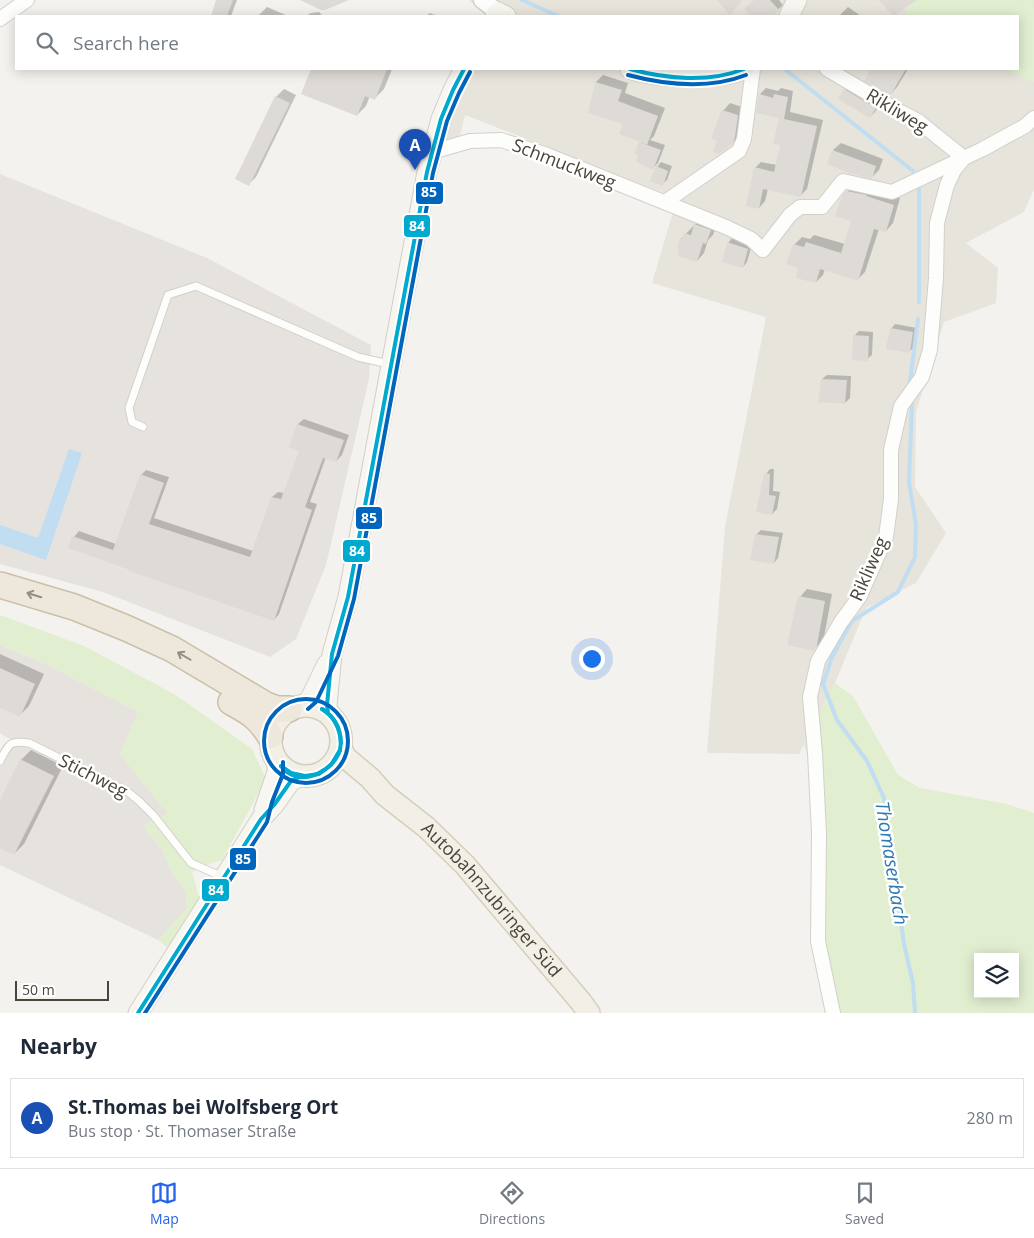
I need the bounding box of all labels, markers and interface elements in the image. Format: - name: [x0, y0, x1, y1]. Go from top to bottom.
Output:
- search box: [15, 15, 1019, 70]
- icon: search: [33, 29, 61, 57]
- text: Search here: [73, 30, 179, 56]
- street label: Rikliweg: [862, 82, 933, 138]
- pin: A: [399, 129, 431, 170]
- street label: Schmuckweg: [509, 132, 620, 194]
- line badge: 85: [415, 181, 444, 205]
- text: 85: [421, 182, 437, 201]
- line badge: 84: [403, 214, 431, 238]
- text: 84: [409, 216, 425, 235]
- line badge: 85: [355, 506, 383, 530]
- text: 85: [361, 508, 377, 527]
- street label: Rikliweg: [843, 532, 893, 605]
- line badge: 84: [342, 539, 371, 563]
- text: 84: [349, 541, 365, 560]
- one-way arrow: [26, 590, 42, 600]
- your location: [579, 646, 605, 672]
- one-way arrow: [178, 651, 192, 661]
- street label: Stichweg: [55, 748, 132, 803]
- water label: Thomaserbach: [869, 799, 915, 927]
- street label: Autobahnzubringer Süd: [417, 816, 568, 982]
- line badge: 85: [229, 847, 257, 871]
- text: 85: [235, 849, 251, 868]
- line badge: 84: [201, 878, 230, 902]
- text: 84: [208, 880, 224, 899]
- map controls: [974, 953, 1019, 998]
- button: layers: [974, 953, 1019, 998]
- scale bar: [15, 978, 109, 1001]
- text: 50 m: [22, 980, 55, 999]
- text: Nearby: [20, 1032, 97, 1060]
- text: St.Thomas bei Wolfsberg Ort: [68, 1094, 338, 1120]
- text: A: [31, 1107, 43, 1129]
- text: 280 m: [967, 1107, 1013, 1129]
- text: Bus stop · St. Thomaser Straße: [68, 1120, 296, 1142]
- tab: Map: [150, 1179, 179, 1228]
- tab: Directions: [479, 1179, 545, 1228]
- tab: Saved: [845, 1179, 884, 1228]

